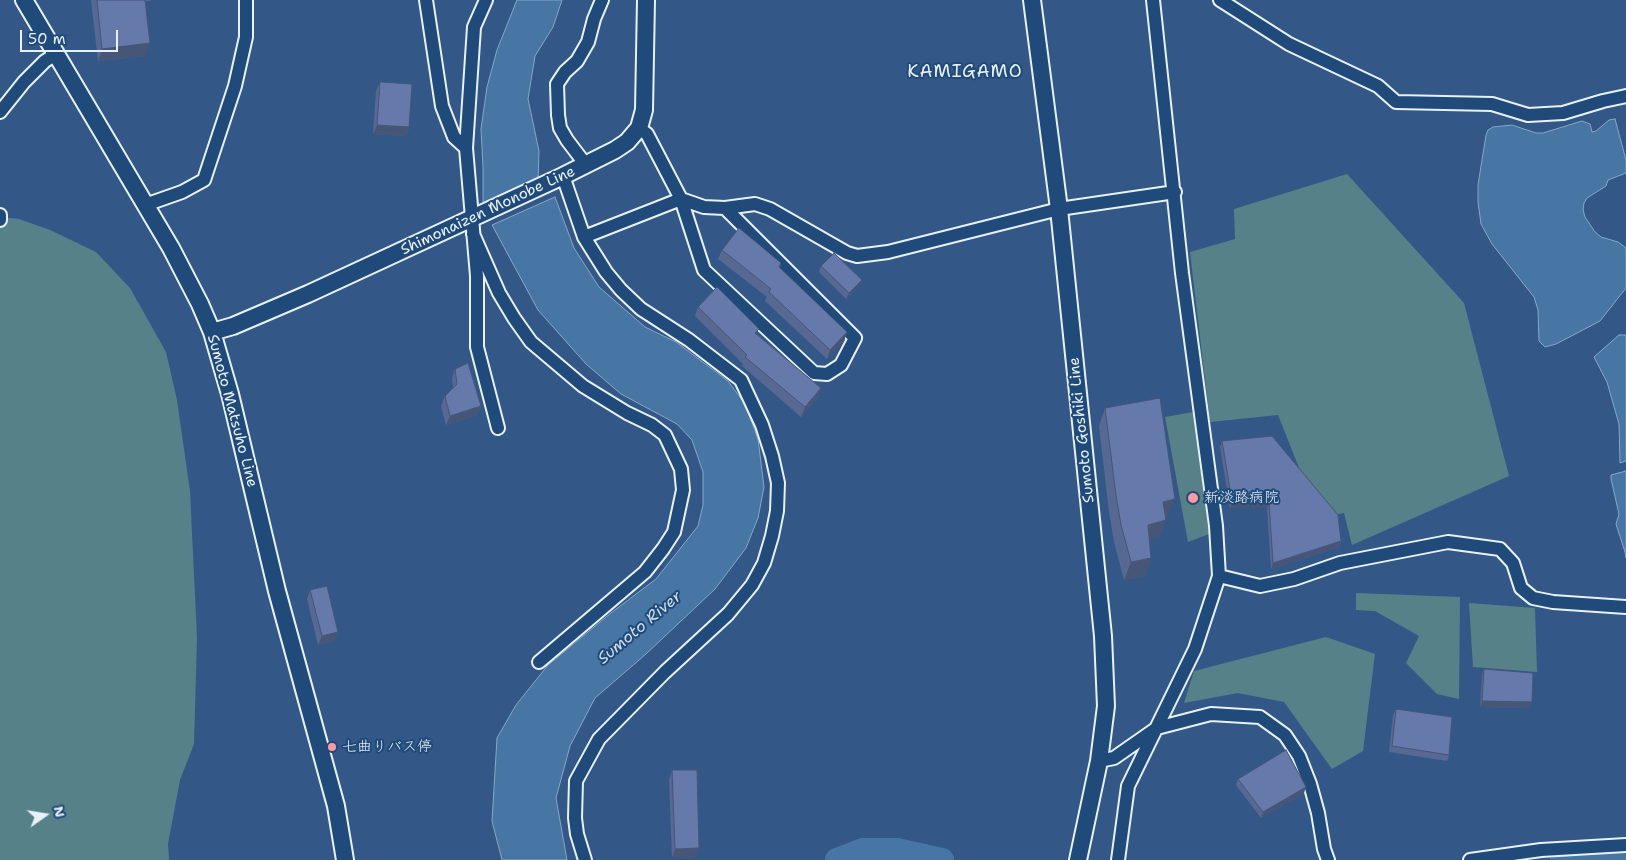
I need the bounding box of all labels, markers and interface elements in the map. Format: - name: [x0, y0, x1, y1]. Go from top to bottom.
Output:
- scale bar: [22, 20, 120, 52]
- text: 50 m: [28, 29, 66, 49]
- district label: KAMIGAMO: [906, 61, 1024, 83]
- street label: Shimonaizen Monobe Line: [398, 163, 578, 259]
- street label: Sumoto Matsuho Line: [203, 333, 261, 489]
- street label: Sumoto Goshiki Line: [1065, 356, 1099, 504]
- place label: 新淡路病院: [1204, 489, 1279, 507]
- marker: 新淡路病院: [1186, 491, 1200, 505]
- water label: Sumoto River: [594, 587, 686, 669]
- place label: 七曲りバス停: [342, 738, 432, 756]
- marker: 七曲りバス停: [326, 741, 338, 753]
- north arrow: [20, 790, 70, 840]
- text: N: [50, 804, 70, 819]

